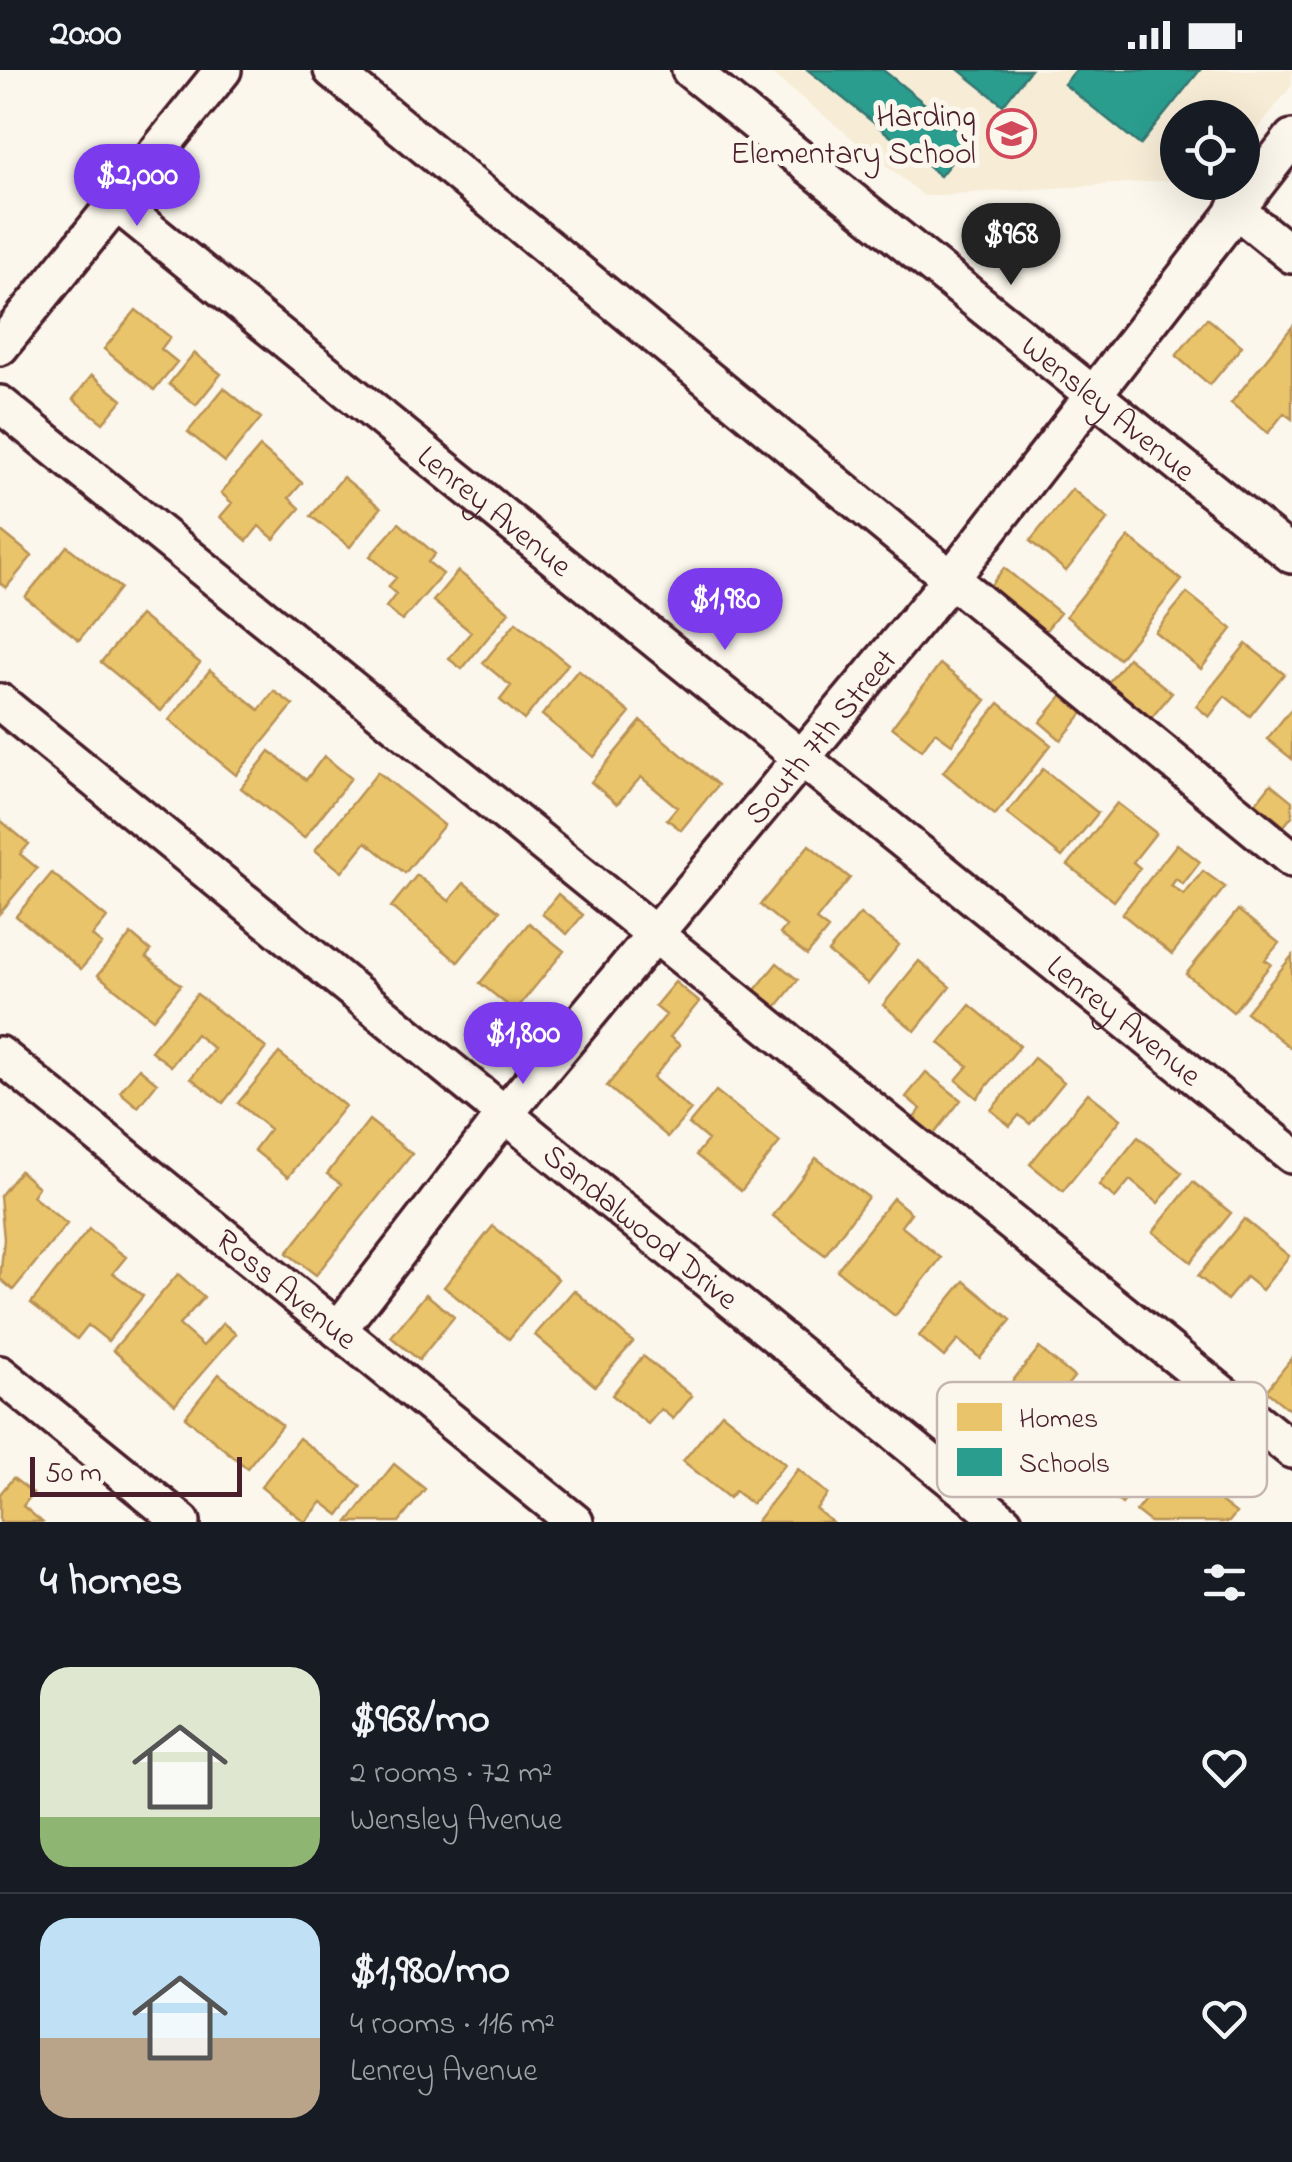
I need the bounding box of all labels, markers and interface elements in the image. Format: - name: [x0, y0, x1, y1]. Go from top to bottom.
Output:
- text: 20:00: [50, 7, 121, 63]
- place label: Harding Elementary School: [731, 95, 976, 179]
- map controls: [1160, 100, 1260, 200]
- button: locate: [1160, 100, 1260, 200]
- school or university icon: Harding Elementary School: [985, 107, 1037, 159]
- pin: $2,000: [56, 144, 218, 229]
- text: $2,000: [96, 153, 178, 200]
- pin: $968: [952, 203, 1070, 288]
- text: $968: [983, 212, 1039, 259]
- street label: Wensley Avenue: [1009, 325, 1205, 496]
- street label: Lenrey Avenue: [405, 435, 581, 591]
- pin: $1,980: [644, 568, 806, 653]
- text: $1,980: [690, 577, 760, 624]
- street label: South 7th Street: [735, 640, 910, 837]
- street label: Lenrey Avenue: [1035, 945, 1211, 1100]
- pin: $1,800: [442, 1002, 604, 1087]
- text: $1,800: [486, 1011, 560, 1058]
- street label: Sandalwood Drive: [531, 1134, 748, 1323]
- street label: Ross Avenue: [204, 1219, 367, 1363]
- legend: [937, 1382, 1267, 1497]
- text: Homes: [1019, 1400, 1098, 1441]
- text: Schools: [1019, 1445, 1110, 1486]
- scale bar: [30, 1452, 242, 1496]
- text: 50 m: [45, 1454, 102, 1495]
- text: 4 homes: [40, 1552, 182, 1613]
- icon: filters: [1197, 1555, 1252, 1610]
- text: $968/mo: [350, 1690, 490, 1751]
- icon: home: [120, 1707, 240, 1827]
- icon: heart: [1197, 1740, 1252, 1795]
- text: 2 rooms · 72 m²: [350, 1751, 552, 1798]
- text: Wensley Avenue: [350, 1798, 562, 1845]
- text: $1,980/mo: [350, 1941, 510, 2002]
- icon: home: [120, 1958, 240, 2078]
- icon: heart: [1197, 1991, 1252, 2046]
- text: 4 rooms · 116 m²: [350, 2002, 555, 2049]
- text: Lenrey Avenue: [350, 2049, 538, 2096]

